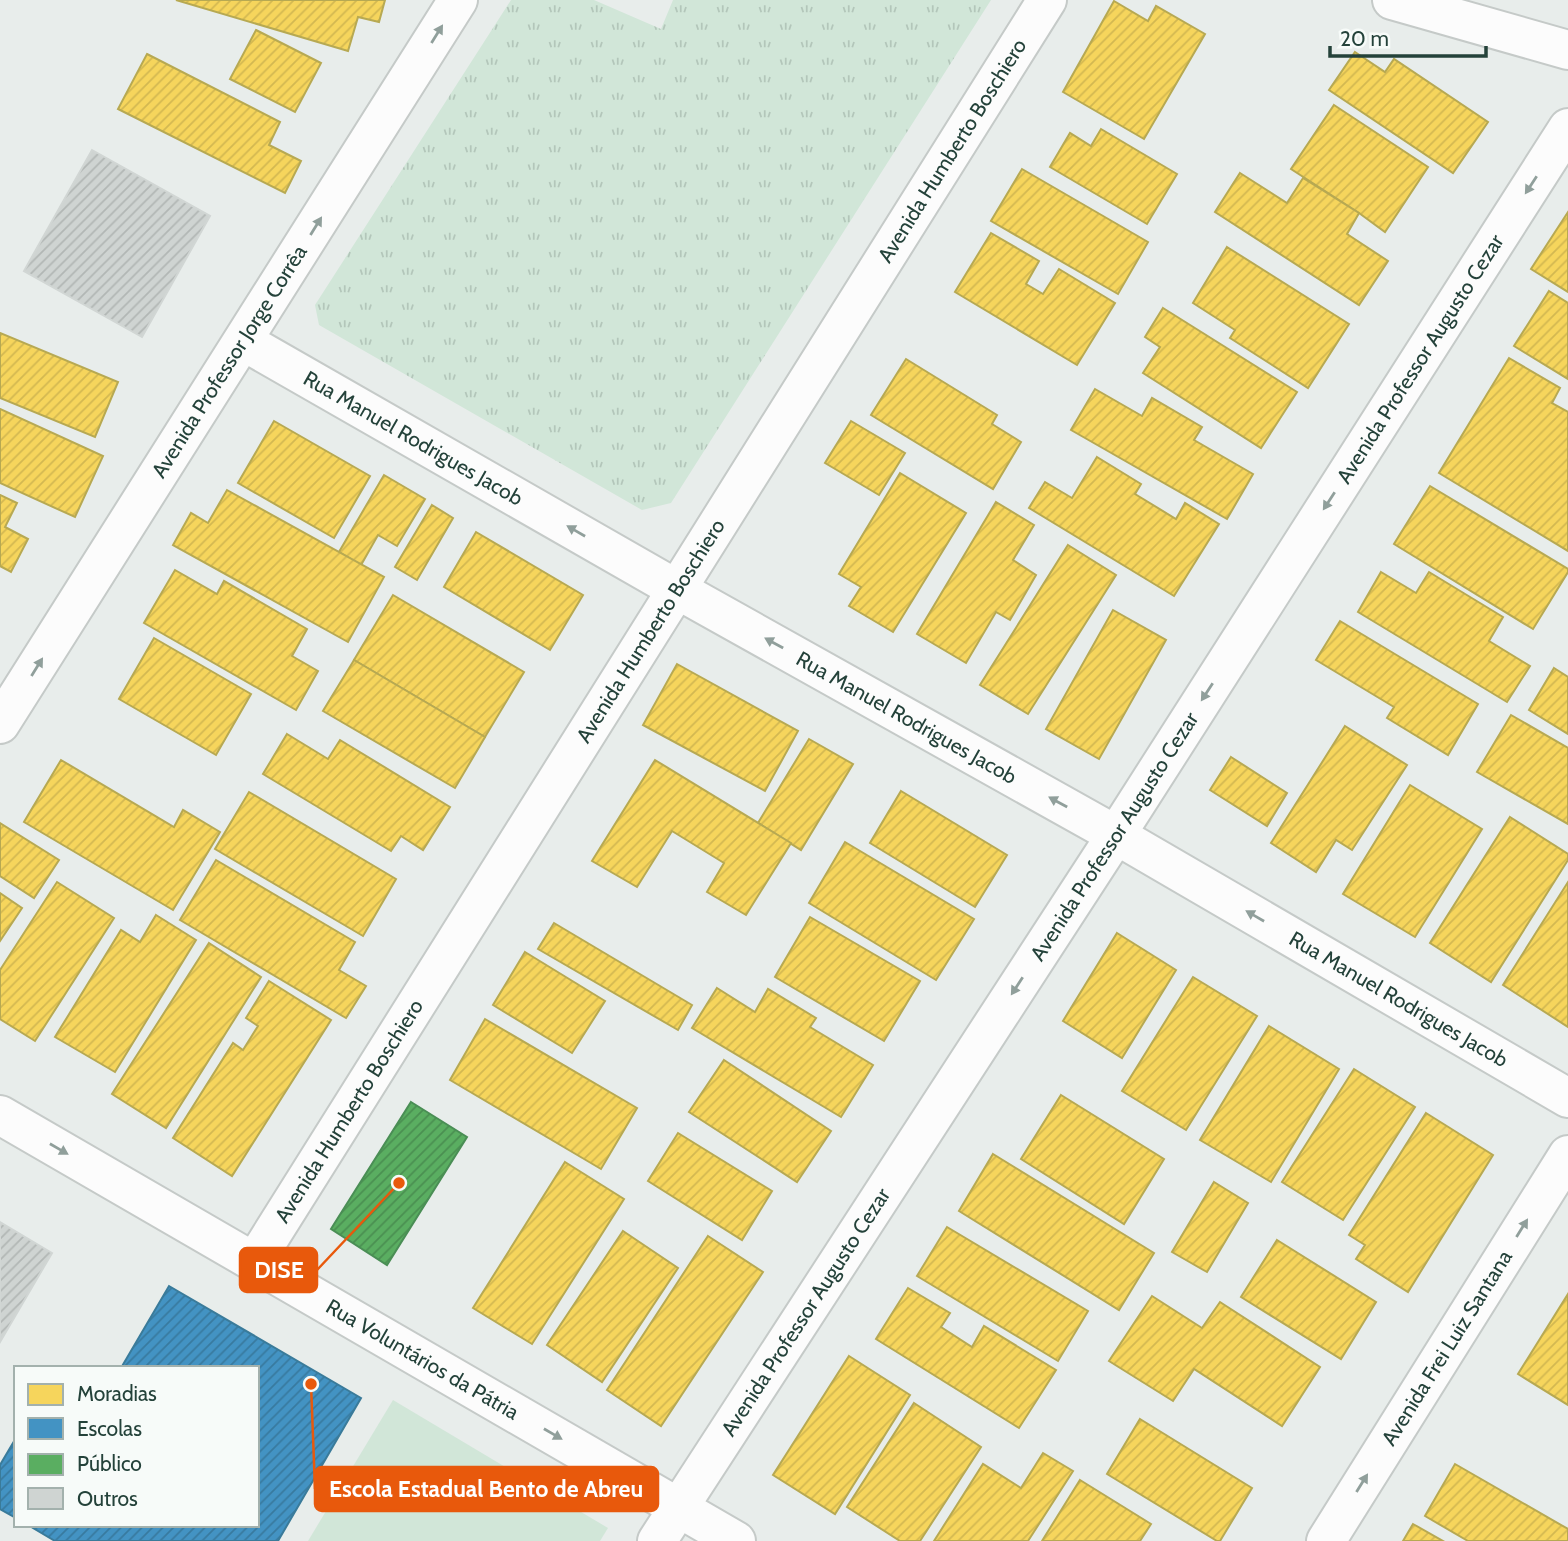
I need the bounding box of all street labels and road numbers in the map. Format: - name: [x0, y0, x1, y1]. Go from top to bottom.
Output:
- street label: Avenida Humberto Boschiero: [872, 34, 1031, 267]
- street label: Avenida Professor Augusto Cezar: [1331, 229, 1509, 488]
- street label: Avenida Professor Jorge Corrêa: [146, 240, 312, 482]
- street label: Rua Manuel Rodrigues Jacob: [299, 365, 527, 511]
- street label: Avenida Humberto Boschiero: [571, 514, 730, 747]
- street label: Rua Manuel Rodrigues Jacob: [792, 646, 1021, 789]
- street label: Avenida Professor Augusto Cezar: [1025, 707, 1203, 965]
- street label: Rua Manuel Rodrigues Jacob: [1285, 926, 1513, 1072]
- street label: Avenida Humberto Boschiero: [269, 994, 428, 1227]
- street label: Avenida Professor Augusto Cezar: [716, 1183, 895, 1440]
- street label: Avenida Frei Luiz Santana: [1376, 1245, 1517, 1450]
- street label: Rua Voluntários da Pátria: [322, 1293, 523, 1425]

